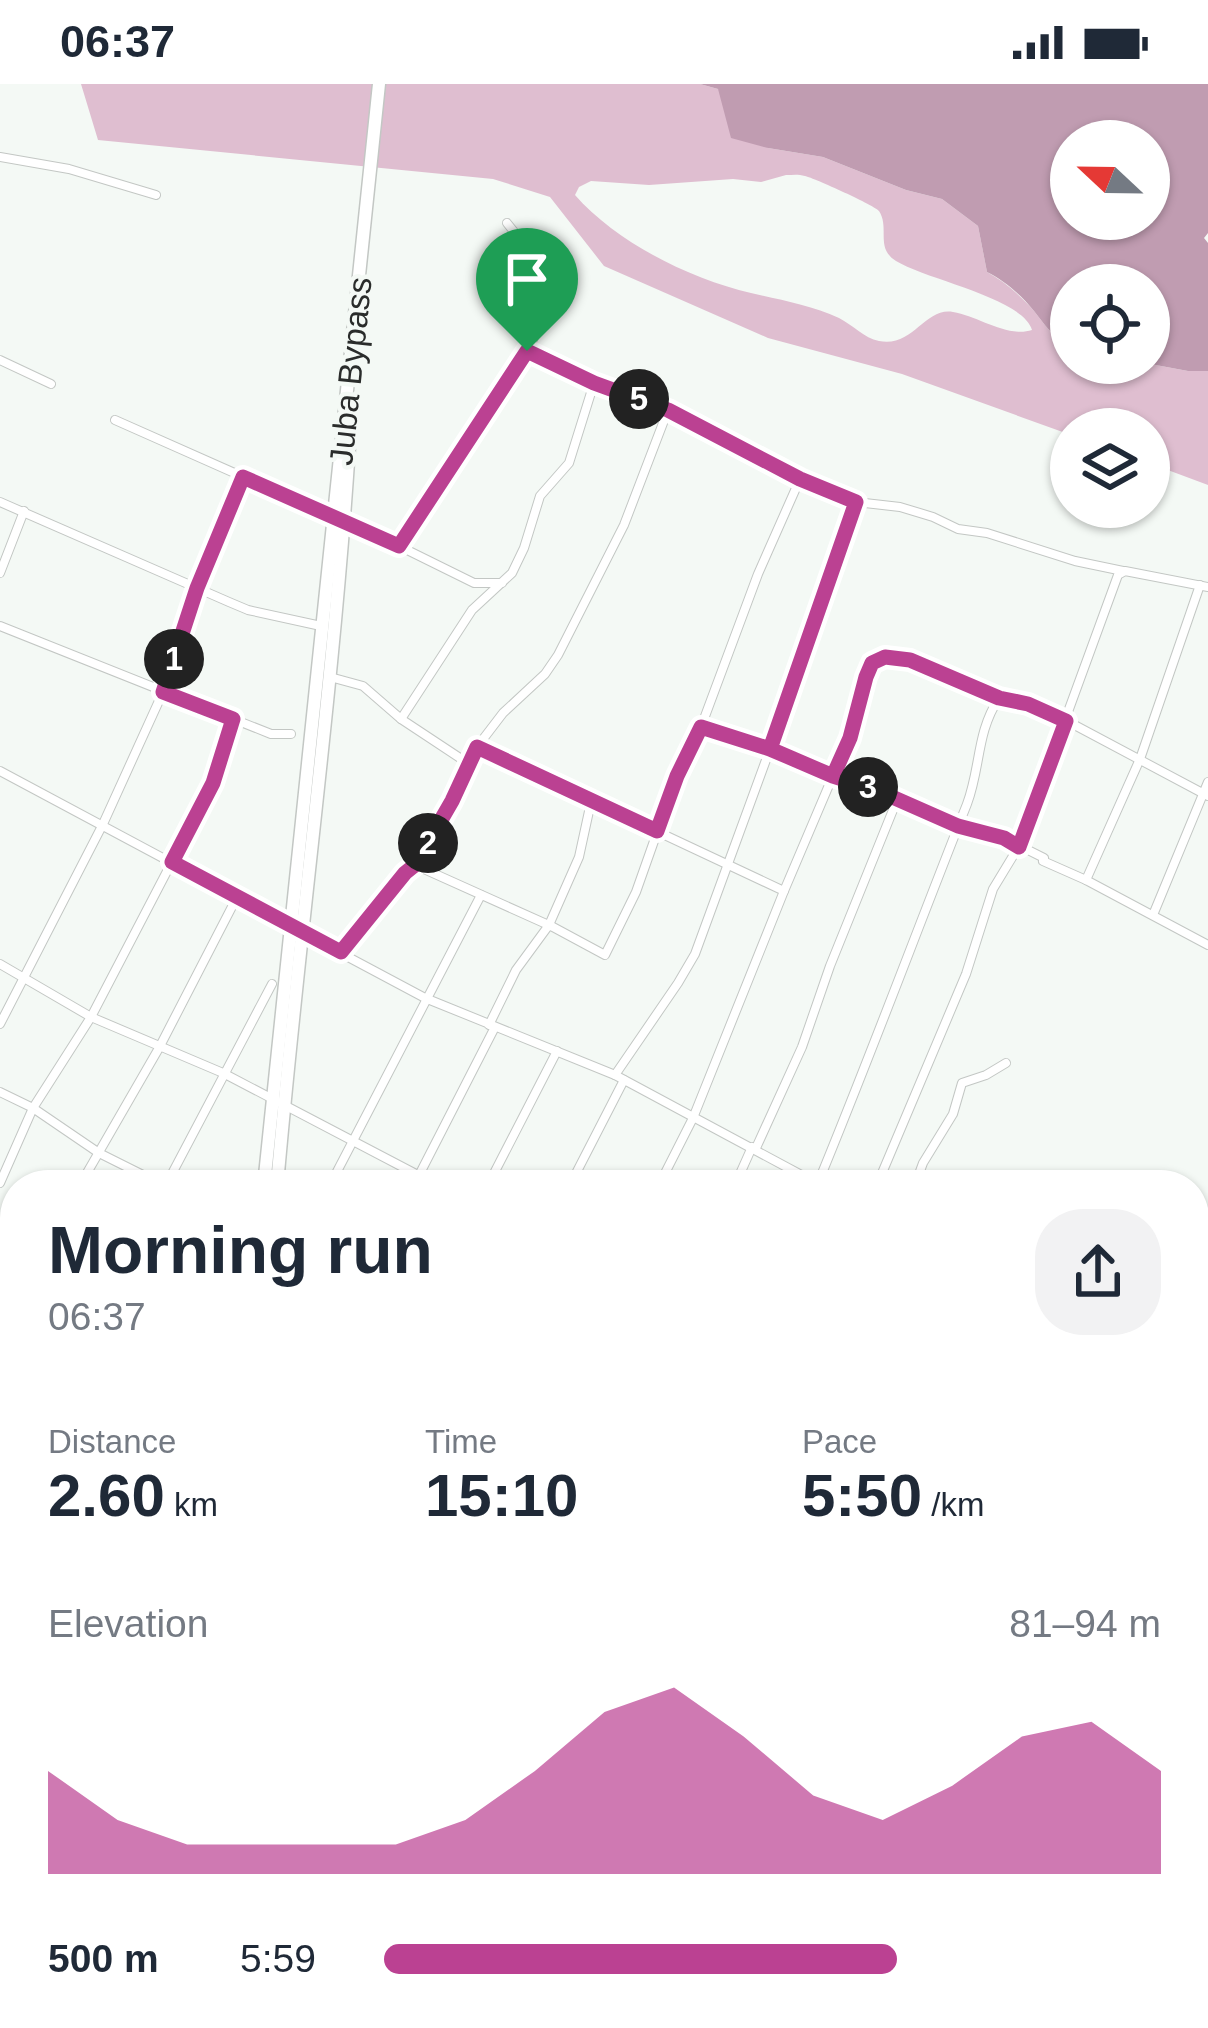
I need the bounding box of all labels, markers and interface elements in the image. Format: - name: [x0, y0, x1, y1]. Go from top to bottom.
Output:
- text: 06:37: [60, 16, 175, 67]
- north arrow: [1050, 120, 1170, 240]
- map controls: [1050, 120, 1170, 528]
- pin: [476, 228, 578, 351]
- icon: arrive: [494, 246, 560, 312]
- button: locate: [1050, 264, 1170, 384]
- street label: Juba Bypass: [322, 275, 379, 467]
- pin: 5: [609, 369, 669, 429]
- text: 5: [630, 380, 648, 417]
- button: layers: [1050, 408, 1170, 528]
- pin: 1: [144, 629, 204, 689]
- text: 1: [165, 640, 183, 677]
- pin: 3: [838, 757, 898, 817]
- text: 3: [859, 768, 877, 805]
- pin: 2: [398, 813, 458, 873]
- text: 2: [419, 824, 437, 861]
- button: share: [1035, 1209, 1161, 1335]
- text: Morning run: [48, 1213, 433, 1287]
- text: 06:37: [48, 1295, 146, 1338]
- text: Distance: [48, 1423, 176, 1460]
- text: Time: [425, 1423, 497, 1460]
- text: Pace: [802, 1423, 877, 1460]
- text: 2.60: [48, 1462, 165, 1529]
- text: 15:10: [425, 1462, 578, 1529]
- text: 5:50: [802, 1462, 922, 1529]
- text: km: [165, 1486, 218, 1523]
- text: /km: [922, 1486, 984, 1523]
- text: Elevation: [48, 1602, 208, 1645]
- text: 81–94 m: [1009, 1602, 1161, 1645]
- text: 500 m: [48, 1937, 159, 1980]
- text: 5:59: [240, 1937, 316, 1980]

